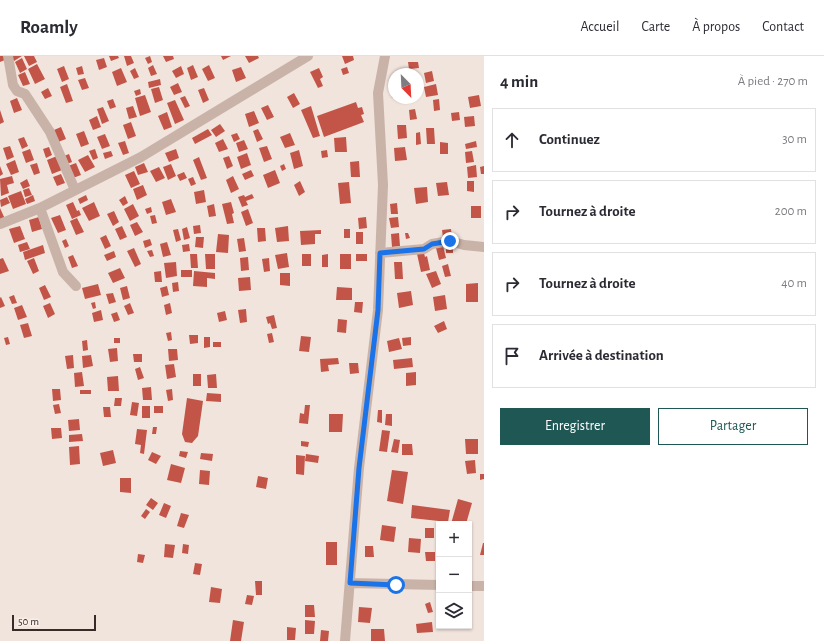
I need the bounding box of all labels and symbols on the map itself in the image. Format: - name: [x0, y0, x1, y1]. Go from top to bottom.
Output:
- north arrow: [388, 68, 424, 104]
- route end: [441, 232, 459, 250]
- route start: [387, 576, 405, 594]
- scale bar: [12, 613, 96, 632]

